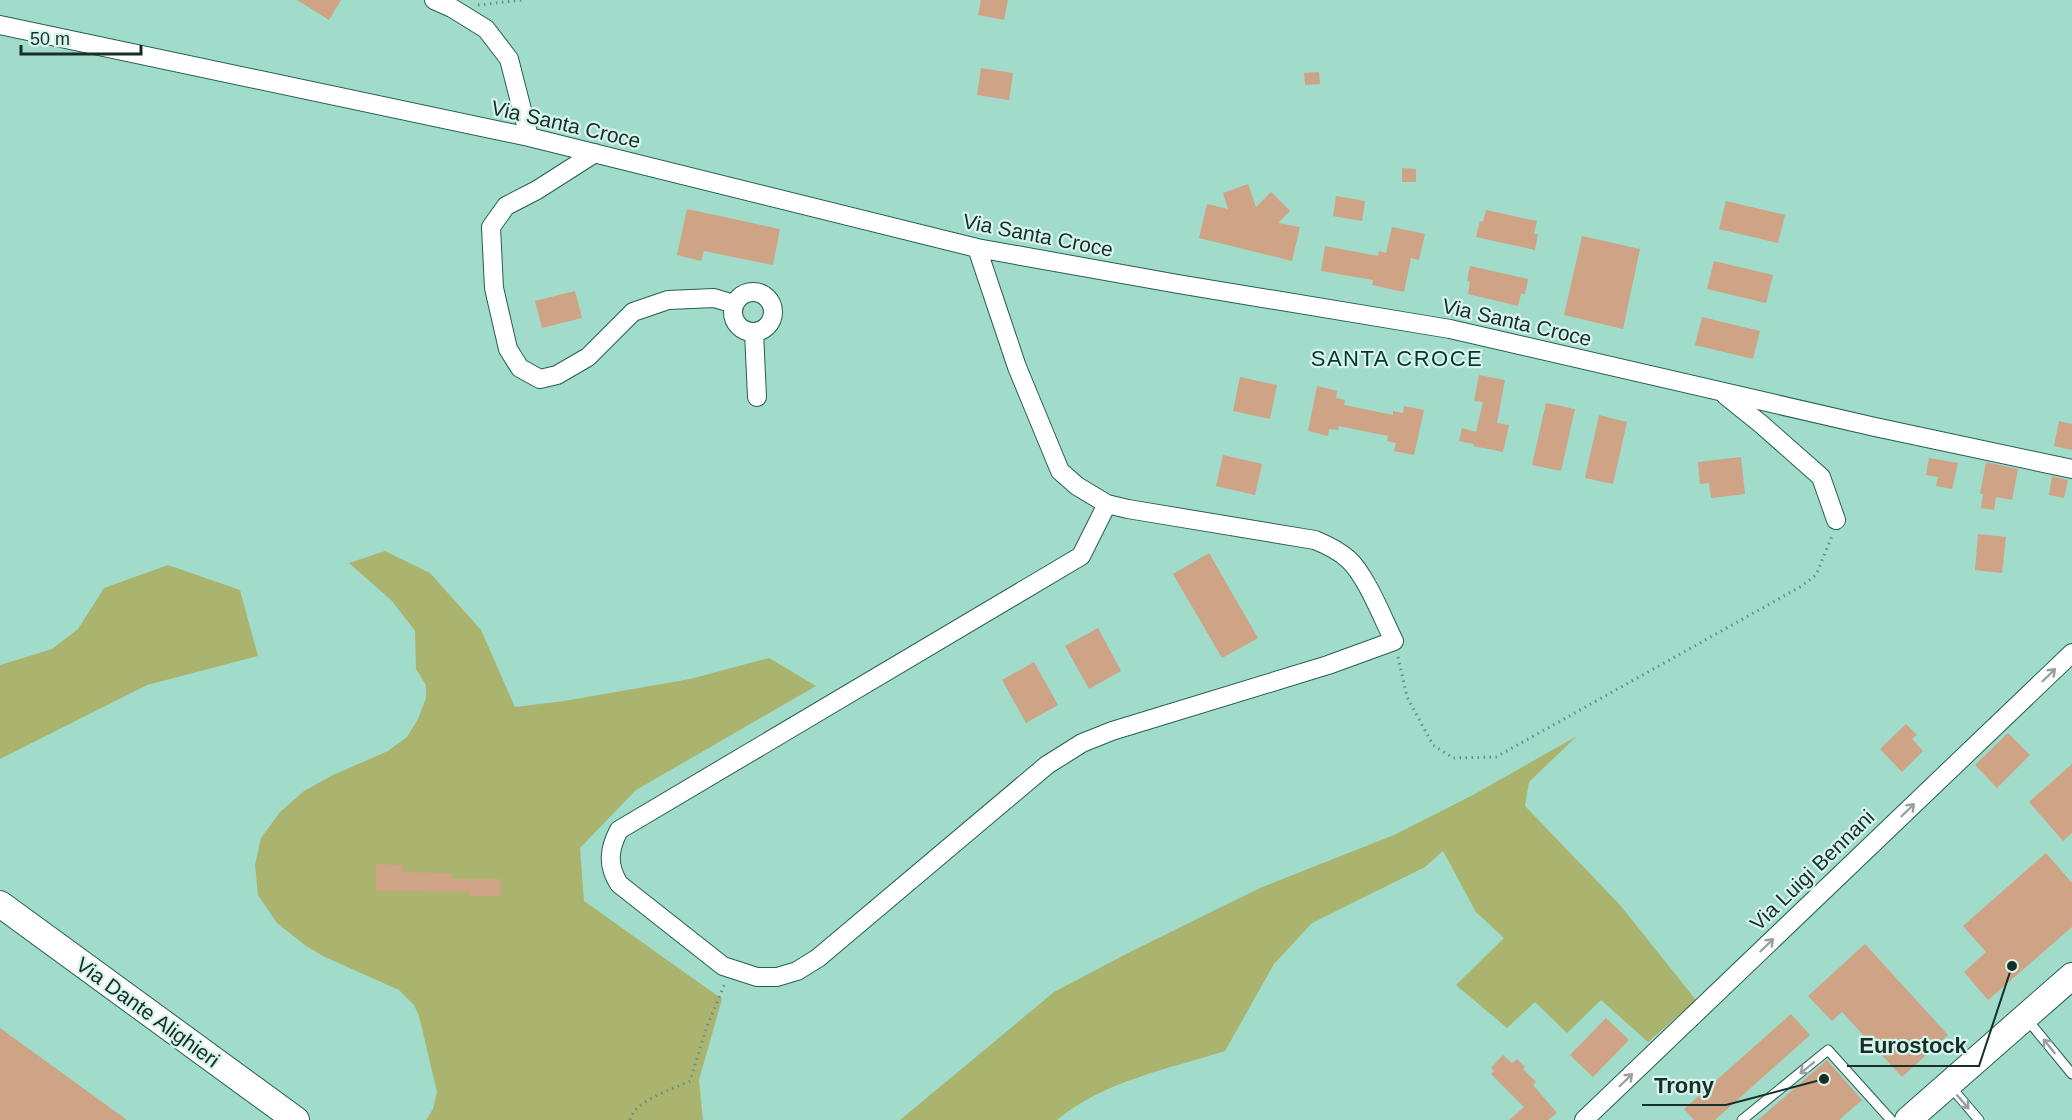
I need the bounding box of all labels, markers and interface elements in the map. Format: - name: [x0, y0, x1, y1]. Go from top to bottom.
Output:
- scale bar: [21, 18, 141, 56]
- text: 50 m: [30, 29, 70, 49]
- street label: Via Santa Croce: [489, 96, 643, 152]
- street label: Via Santa Croce: [961, 209, 1115, 261]
- street label: Via Santa Croce: [1440, 294, 1594, 350]
- district label: SANTA CROCE: [1311, 346, 1483, 371]
- one-way arrow: [2041, 668, 2056, 682]
- one-way arrow: [1900, 803, 1915, 817]
- street label: Via Luigi Bennani: [1745, 805, 1879, 935]
- one-way arrow: [1759, 938, 1774, 952]
- street label: Via Dante Alighieri: [72, 952, 224, 1072]
- callout: Eurostock: [1847, 1026, 1979, 1066]
- text: Eurostock: [1859, 1033, 1968, 1058]
- one-way arrow: [2042, 1038, 2055, 1054]
- one-way arrow: [1799, 1061, 1815, 1074]
- callout: Trony: [1642, 1065, 1726, 1105]
- one-way arrow: [1619, 1072, 1634, 1087]
- text: Trony: [1654, 1073, 1715, 1098]
- one-way arrow: [1957, 1094, 1970, 1110]

